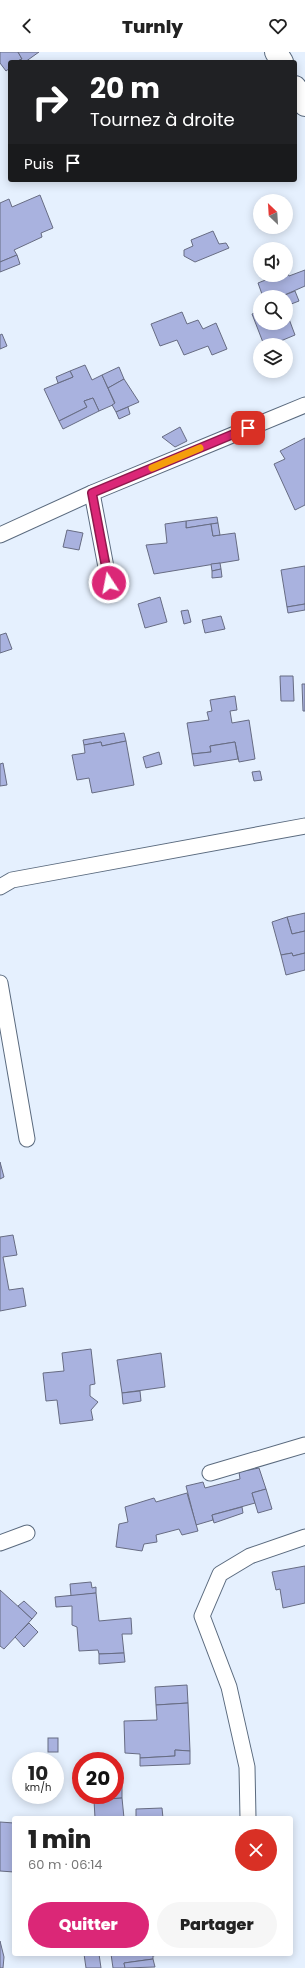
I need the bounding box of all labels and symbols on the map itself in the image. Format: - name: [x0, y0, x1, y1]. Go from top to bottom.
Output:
- north arrow: [253, 194, 293, 234]
- pin: [231, 411, 265, 445]
- position arrow: [88, 562, 130, 604]
- speed limit sign: 20: [72, 1752, 124, 1804]

